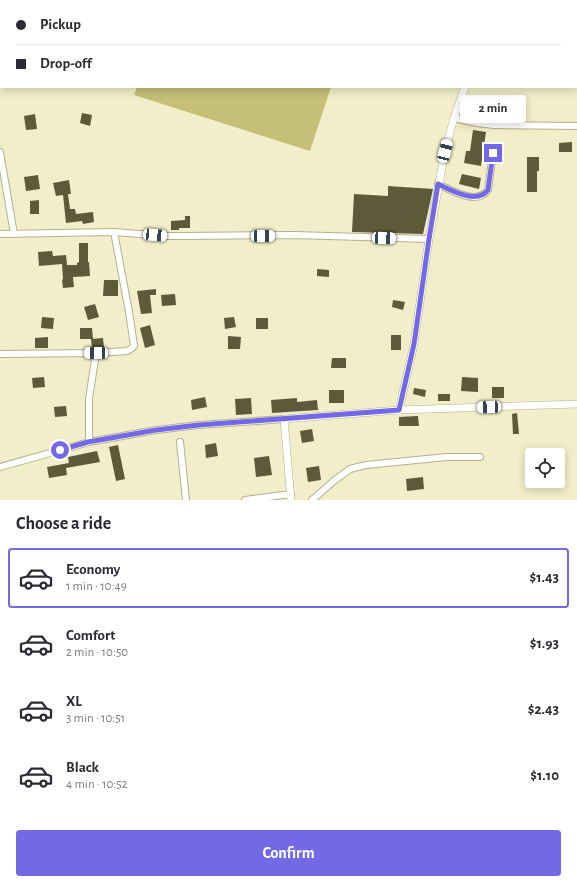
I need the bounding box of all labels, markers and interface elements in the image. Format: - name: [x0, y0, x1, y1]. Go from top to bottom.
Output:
- text: Pickup: [40, 17, 81, 32]
- text: Drop-off: [40, 56, 92, 71]
- callout: 2 min: [460, 95, 526, 123]
- text: 2 min: [479, 102, 507, 115]
- car: [436, 138, 454, 164]
- route end: [484, 144, 502, 162]
- car: [143, 228, 167, 242]
- car: [251, 230, 275, 242]
- car: [372, 232, 396, 244]
- car: [84, 347, 108, 359]
- car: [477, 401, 501, 413]
- route start: [51, 441, 69, 459]
- map controls: [525, 448, 565, 488]
- button: locate: [525, 448, 565, 488]
- text: Choose a ride: [16, 515, 111, 533]
- icon: car: [18, 560, 54, 596]
- text: Economy: [66, 562, 120, 577]
- text: $1.43: [529, 570, 559, 585]
- text: 1 min · 10:49: [66, 580, 127, 593]
- icon: car: [18, 626, 54, 662]
- text: Comfort: [66, 628, 115, 643]
- text: $1.93: [530, 636, 559, 651]
- text: 2 min · 10:50: [66, 646, 128, 659]
- icon: car: [18, 692, 54, 728]
- text: XL: [66, 694, 82, 709]
- text: $2.43: [528, 702, 559, 717]
- text: 3 min · 10:51: [66, 712, 125, 725]
- icon: car: [18, 758, 54, 794]
- text: Black: [66, 760, 99, 775]
- text: $1.10: [530, 768, 559, 783]
- text: 4 min · 10:52: [66, 778, 128, 791]
- button: Confirm: [16, 830, 561, 876]

